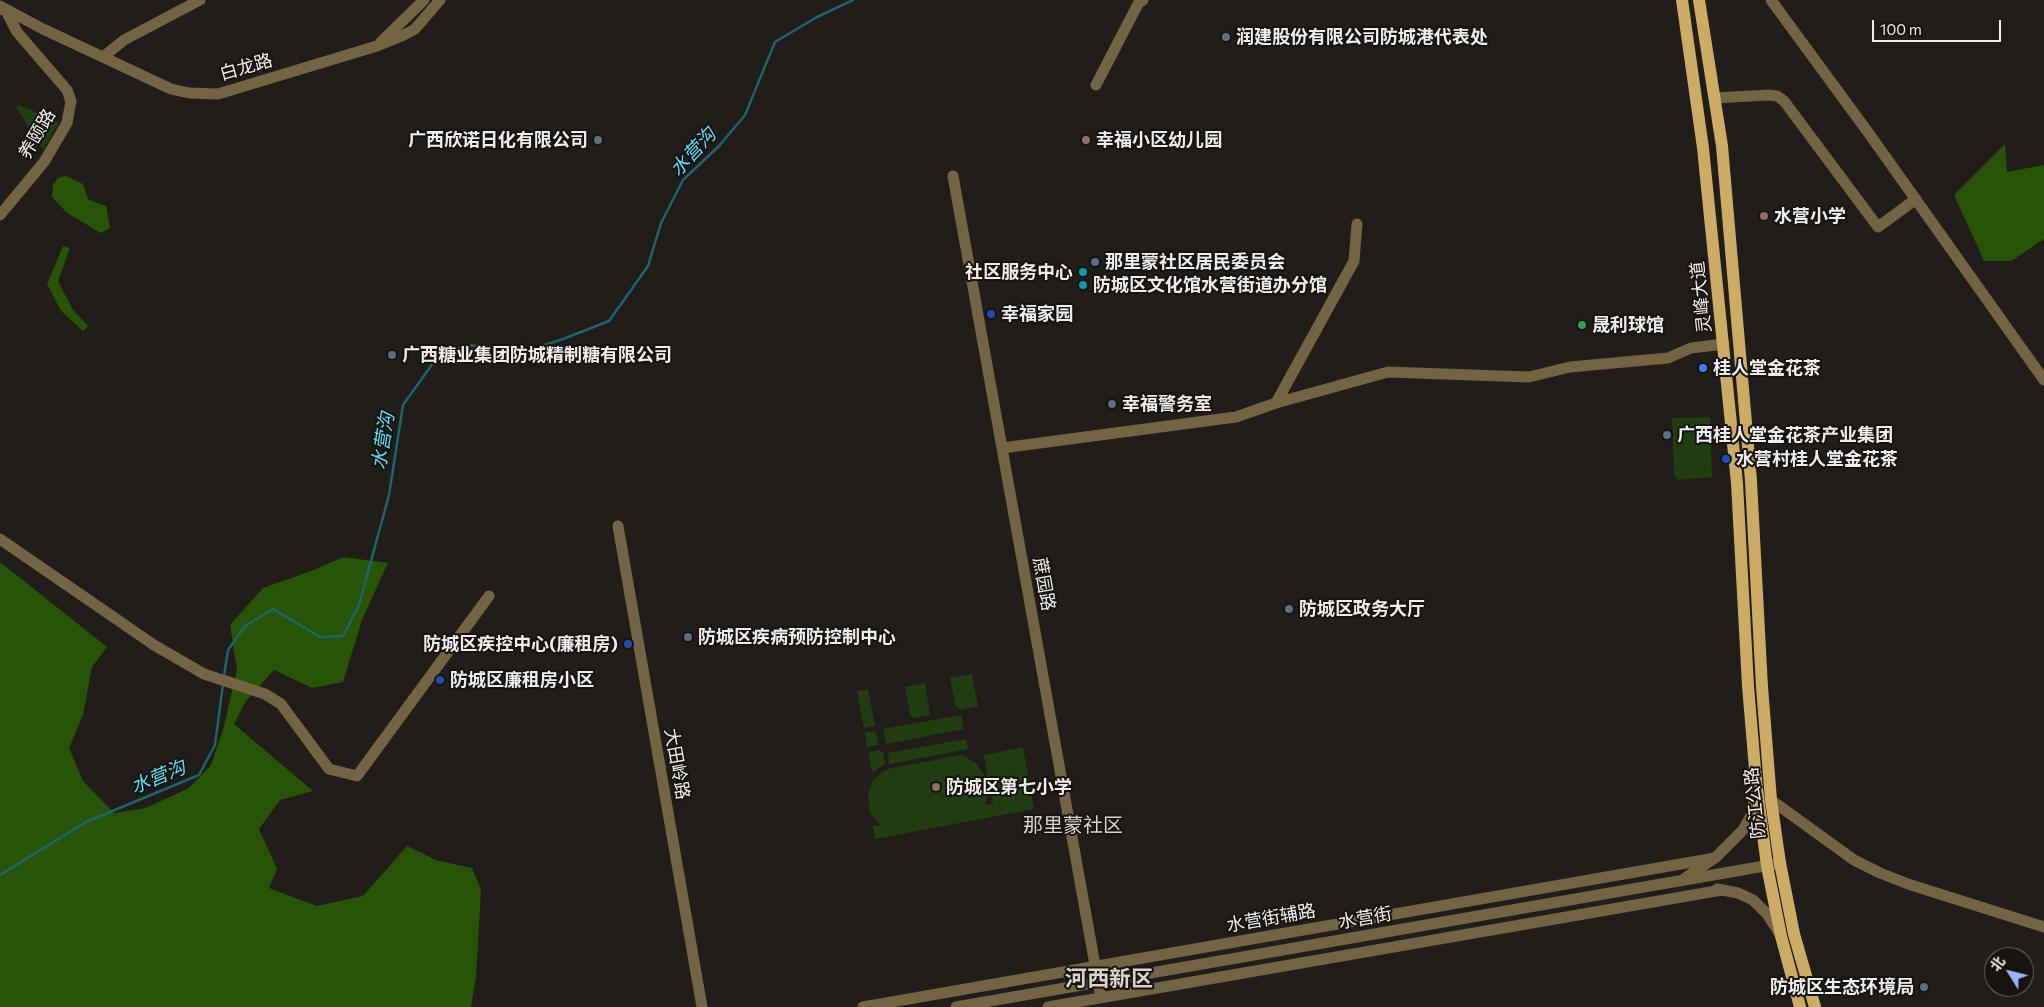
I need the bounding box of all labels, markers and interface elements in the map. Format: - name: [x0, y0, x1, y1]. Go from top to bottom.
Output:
- scale bar: [1874, 10, 2003, 42]
- text: 100 m: [1880, 20, 1922, 38]
- place label: 润建股份有限公司防城港代表处: [1236, 26, 1488, 48]
- marker: 润建股份有限公司防城港代表处: [1220, 31, 1232, 43]
- street label: 白龙路: [217, 49, 275, 85]
- street label: 养颐路: [14, 105, 60, 163]
- water label: 水营沟: [665, 123, 721, 181]
- place label: 广西欣诺日化有限公司: [408, 129, 588, 151]
- place label: 幸福小区幼儿园: [1096, 129, 1222, 151]
- marker: 广西欣诺日化有限公司: [592, 134, 604, 146]
- marker: 幸福小区幼儿园: [1080, 134, 1092, 146]
- place label: 水营小学: [1774, 205, 1846, 227]
- marker: 水营小学: [1758, 210, 1770, 222]
- place label: 那里蒙社区居民委员会: [1105, 251, 1285, 273]
- marker: 那里蒙社区居民委员会: [1089, 256, 1101, 268]
- street label: 灵峰大道: [1686, 260, 1716, 334]
- place label: 社区服务中心: [965, 261, 1073, 283]
- marker: 社区服务中心: [1077, 266, 1089, 278]
- place label: 防城区文化馆水营街道办分馆: [1093, 274, 1327, 296]
- marker: 防城区文化馆水营街道办分馆: [1077, 279, 1089, 291]
- place label: 幸福家园: [1001, 303, 1073, 325]
- marker: 幸福家园: [985, 308, 997, 320]
- place label: 晟利球馆: [1592, 314, 1664, 336]
- marker: 晟利球馆: [1576, 319, 1588, 331]
- place label: 广西糖业集团防城精制糖有限公司: [402, 344, 672, 366]
- marker: 广西糖业集团防城精制糖有限公司: [386, 349, 398, 361]
- place label: 桂人堂金花茶: [1713, 357, 1821, 379]
- marker: 桂人堂金花茶: [1697, 362, 1709, 374]
- place label: 幸福警务室: [1122, 393, 1212, 415]
- marker: 幸福警务室: [1106, 398, 1118, 410]
- water label: 水营沟: [367, 411, 399, 471]
- place label: 广西桂人堂金花茶产业集团: [1677, 424, 1893, 446]
- marker: 广西桂人堂金花茶产业集团: [1661, 429, 1673, 441]
- place label: 水营村桂人堂金花茶: [1736, 448, 1898, 470]
- marker: 水营村桂人堂金花茶: [1720, 453, 1732, 465]
- street label: 蔗园路: [1029, 556, 1059, 612]
- place label: 防城区政务大厅: [1299, 598, 1425, 620]
- marker: 防城区政务大厅: [1283, 603, 1295, 615]
- place label: 防城区疾病预防控制中心: [698, 626, 896, 648]
- marker: 防城区疾病预防控制中心: [682, 631, 694, 643]
- place label: 防城区疾控中心(廉租房): [423, 633, 618, 655]
- marker: 防城区疾控中心(廉租房): [622, 638, 634, 650]
- place label: 防城区廉租房小区: [450, 669, 594, 691]
- marker: 防城区廉租房小区: [434, 674, 446, 686]
- street label: 大田岭路: [660, 727, 694, 801]
- water label: 水营沟: [127, 756, 189, 798]
- street label: 防江公路: [1740, 766, 1770, 840]
- place label: 防城区第七小学: [946, 776, 1072, 798]
- marker: 防城区第七小学: [930, 781, 942, 793]
- district label: 那里蒙社区: [1023, 813, 1123, 837]
- street label: 水营街辅路: [1225, 900, 1317, 936]
- street label: 水营街: [1337, 903, 1393, 933]
- north arrow: [1984, 947, 2034, 997]
- text: 北: [1986, 953, 2008, 974]
- district label: 河西新区: [1065, 966, 1153, 992]
- place label: 防城区生态环境局: [1770, 976, 1914, 998]
- marker: 防城区生态环境局: [1918, 981, 1930, 993]

